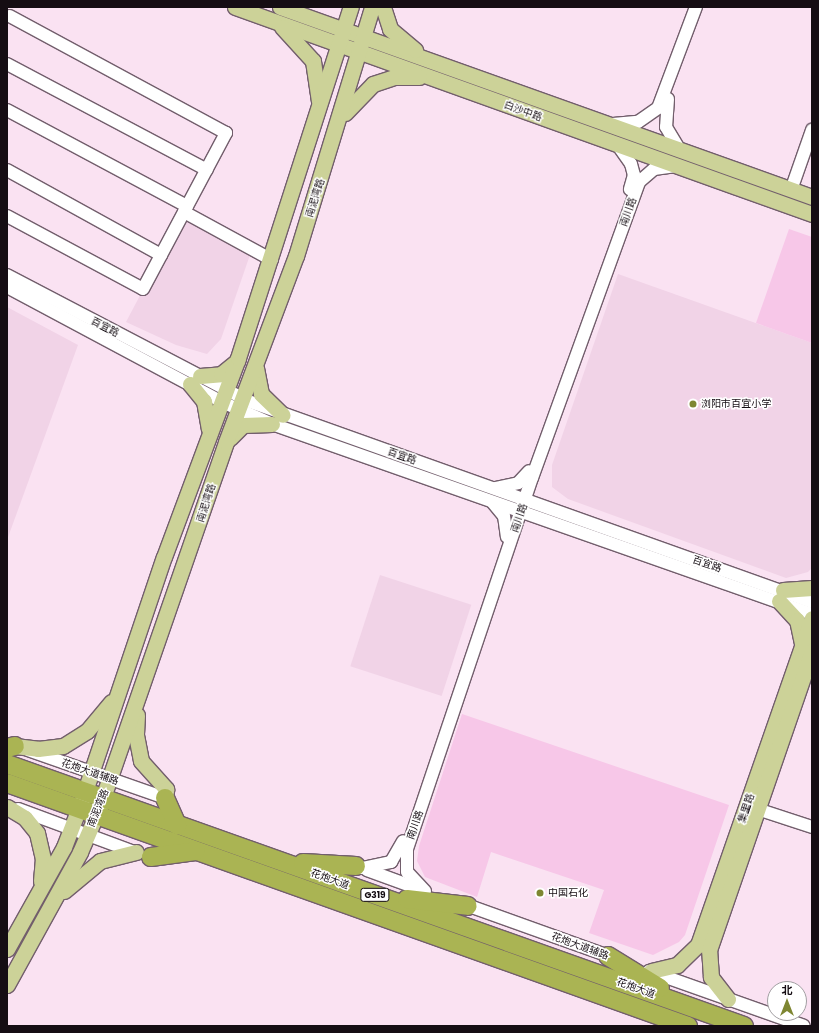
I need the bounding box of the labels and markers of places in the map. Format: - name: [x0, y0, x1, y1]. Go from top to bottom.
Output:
- place label: 浏阳市百宜小学: [701, 398, 771, 410]
- marker: 浏阳市百宜小学: [688, 399, 698, 409]
- place label: 中国石化: [548, 887, 588, 899]
- marker: 中国石化: [535, 888, 545, 898]

